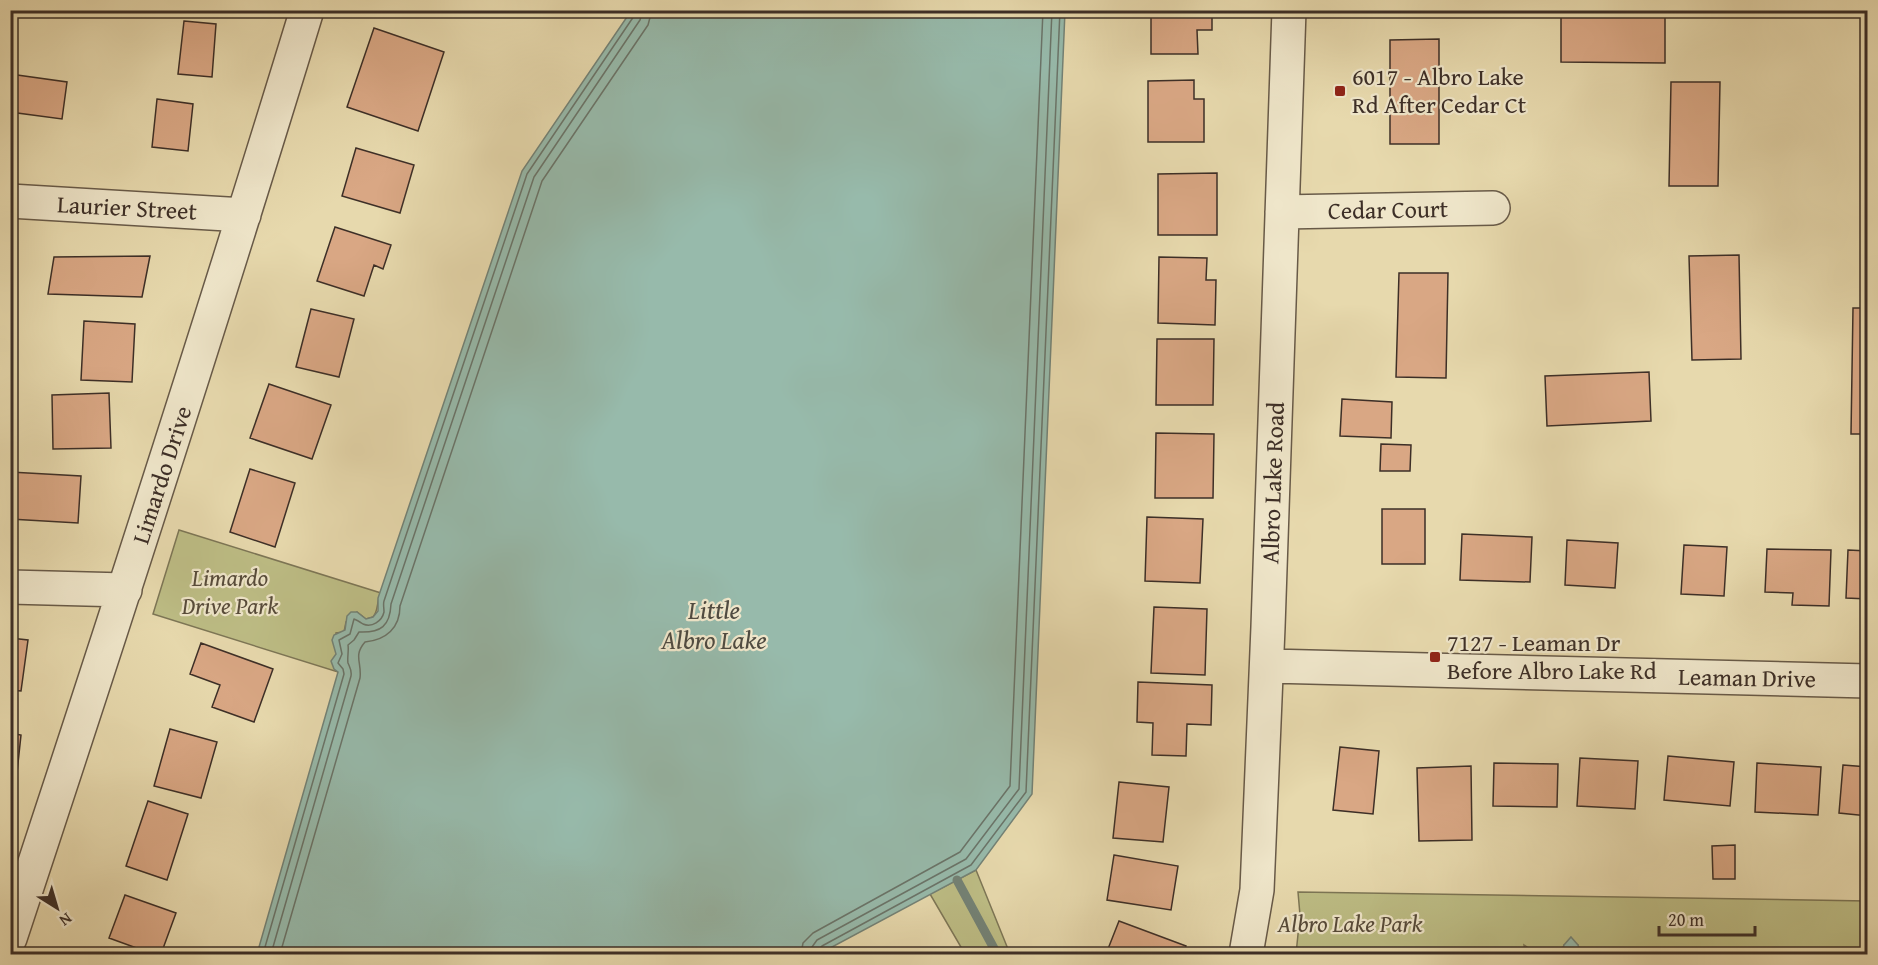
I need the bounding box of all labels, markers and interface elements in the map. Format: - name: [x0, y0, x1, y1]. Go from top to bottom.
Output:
- place label: 6017 - Albro Lake Rd After Cedar Ct: [1352, 59, 1527, 122]
- marker: 6017 - Albro Lake Rd After Cedar Ct: [1333, 84, 1347, 98]
- street label: Laurier Street: [56, 186, 198, 229]
- street label: Cedar Court: [1328, 191, 1449, 228]
- street label: Limardo Drive: [123, 401, 200, 548]
- street label: Albro Lake Road: [1252, 401, 1293, 565]
- park label: Limardo Drive Park: [181, 560, 278, 623]
- water label: Little Albro Lake: [660, 590, 767, 659]
- place label: 7127 - Leaman Dr Before Albro Lake Rd: [1447, 625, 1657, 688]
- marker: 7127 - Leaman Dr Before Albro Lake Rd: [1428, 650, 1442, 664]
- street label: Leaman Drive: [1678, 659, 1816, 696]
- north arrow: [27, 878, 87, 938]
- scale bar: [1659, 899, 1755, 937]
- park label: Albro Lake Park: [1277, 906, 1422, 941]
- text: 20 m: [1668, 906, 1704, 933]
- text: N: [54, 907, 78, 933]

